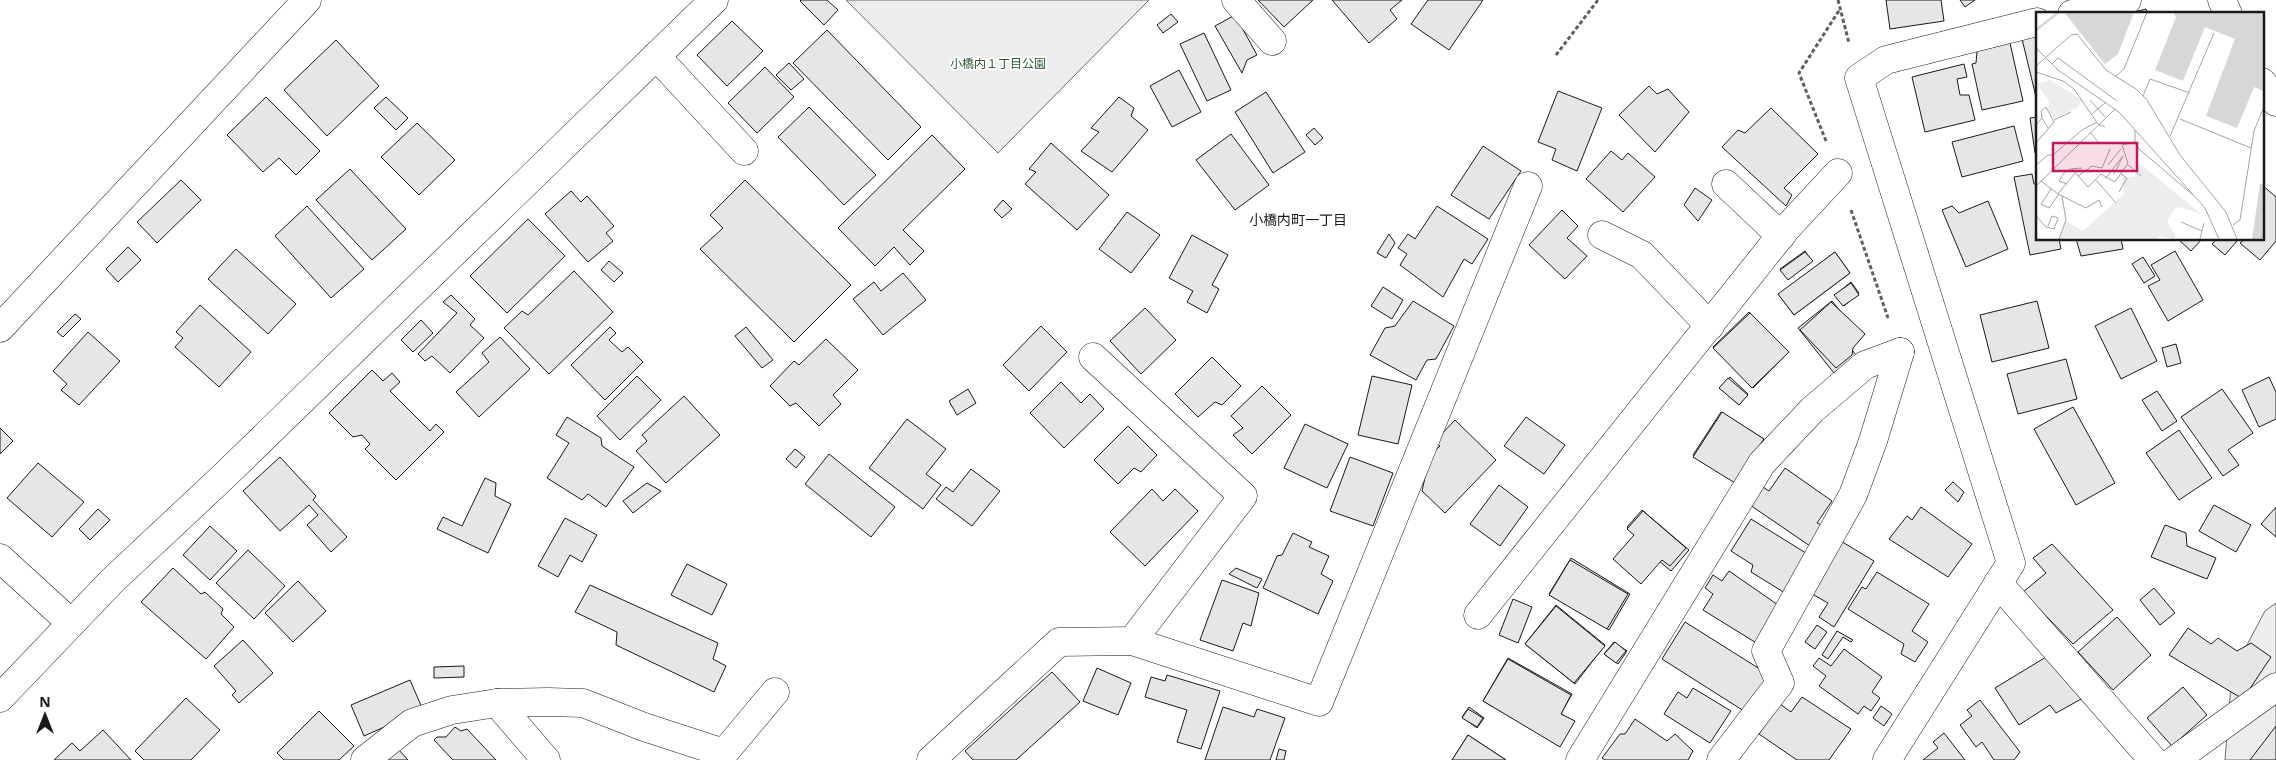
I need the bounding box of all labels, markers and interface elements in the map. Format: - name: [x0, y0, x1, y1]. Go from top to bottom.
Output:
- inset map: [2036, 12, 2264, 240]
- park label: 小橋内１丁目公園: [950, 55, 1046, 72]
- district label: 小橋内町一丁目: [1249, 210, 1347, 229]
- north arrow: [20, 690, 70, 740]
- text: N: [39, 692, 51, 711]

